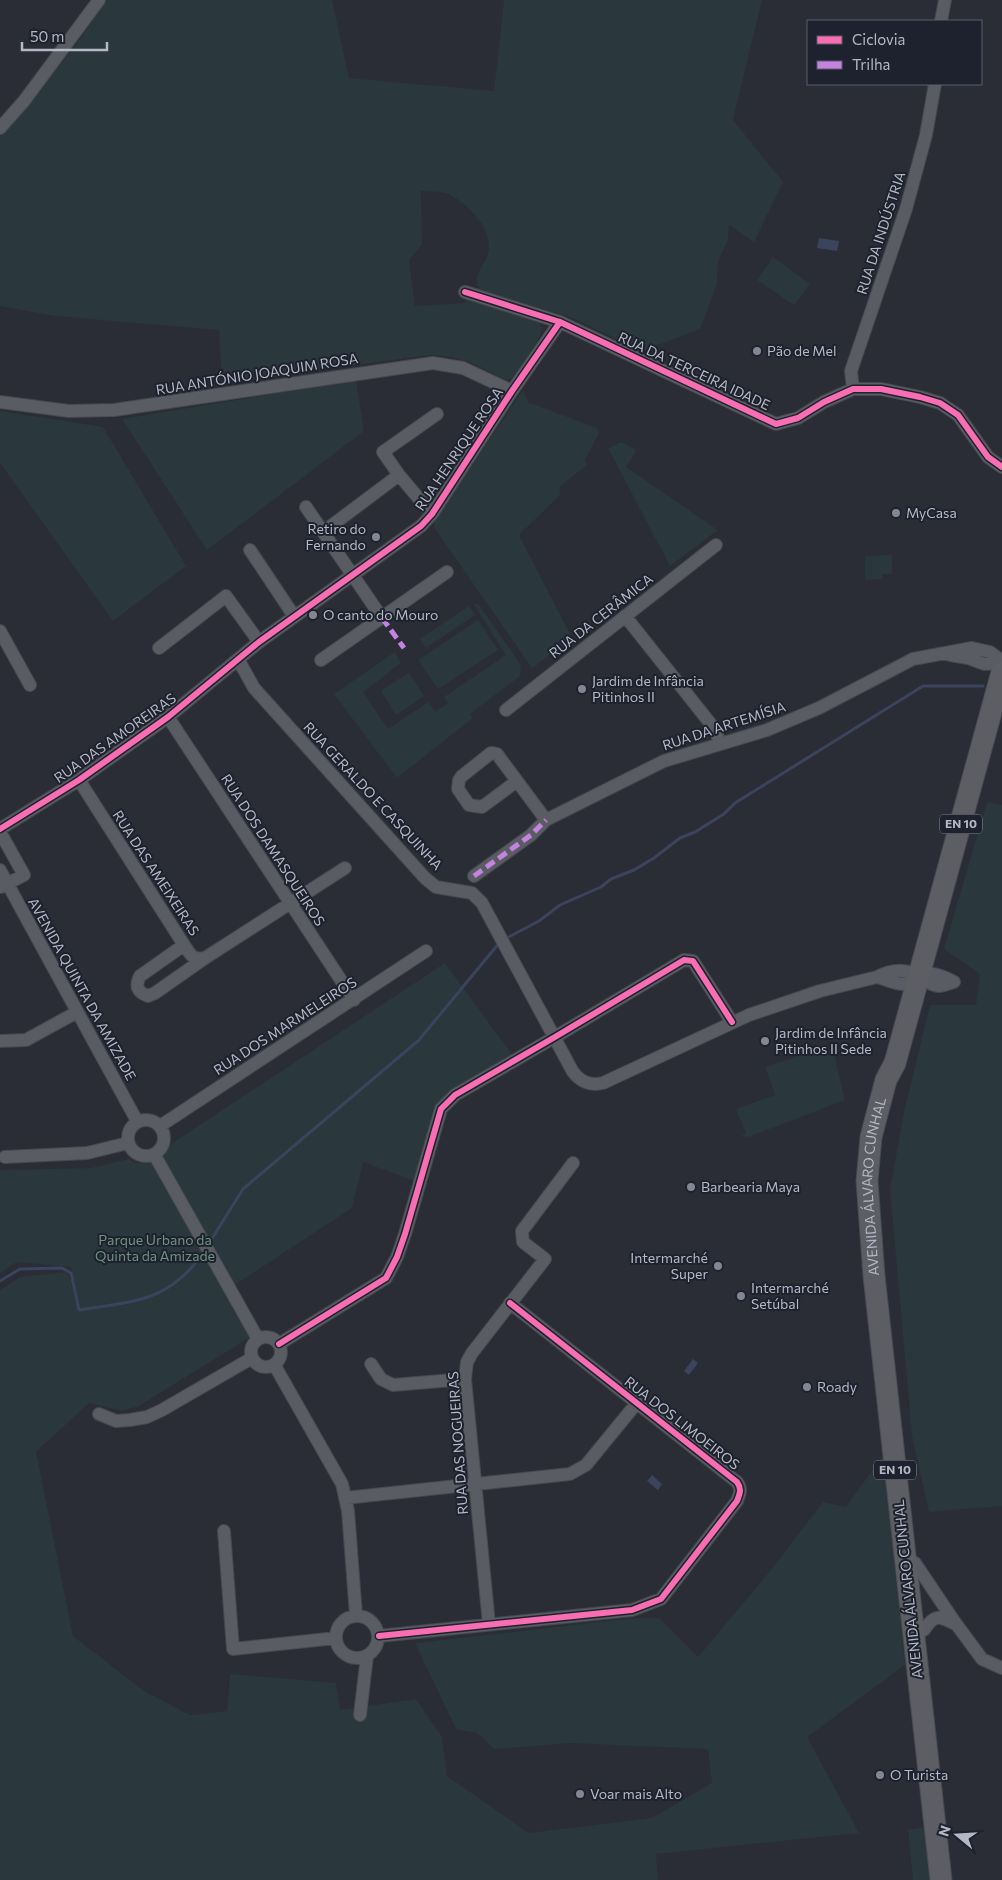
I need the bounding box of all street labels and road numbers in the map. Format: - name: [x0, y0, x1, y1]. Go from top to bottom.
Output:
- street label: RUA DA INDÚSTRIA: [853, 169, 909, 297]
- street label: RUA DA TERCEIRA IDADE: [616, 328, 773, 413]
- street label: RUA ANTÓNIO JOAQUIM ROSA: [155, 349, 360, 398]
- street label: RUA HENRIQUE ROSA: [411, 384, 506, 514]
- street label: RUA DA CERÂMICA: [545, 570, 656, 661]
- street label: RUA DAS AMOREIRAS: [51, 689, 179, 786]
- street label: RUA DA ARTEMÍSIA: [660, 697, 788, 753]
- street label: RUA GERALDO E CASQUINHA: [300, 718, 447, 873]
- street label: RUA DOS DAMASQUEIROS: [218, 771, 329, 929]
- street label: RUA DAS AMEIXEIRAS: [110, 807, 203, 939]
- road number: EN 10: [940, 814, 982, 834]
- street label: AVENIDA QUINTA DA AMIZADE: [25, 894, 140, 1083]
- street label: RUA DOS MARMELEIROS: [210, 973, 359, 1078]
- street label: AVENIDA ÁLVARO CUNHAL: [858, 1095, 889, 1276]
- street label: RUA DAS NOGUEIRAS: [444, 1371, 471, 1515]
- street label: RUA DOS LIMOEIROS: [621, 1372, 743, 1473]
- road number: EN 10: [874, 1460, 916, 1480]
- street label: AVENIDA ÁLVARO CUNHAL: [890, 1499, 925, 1679]

